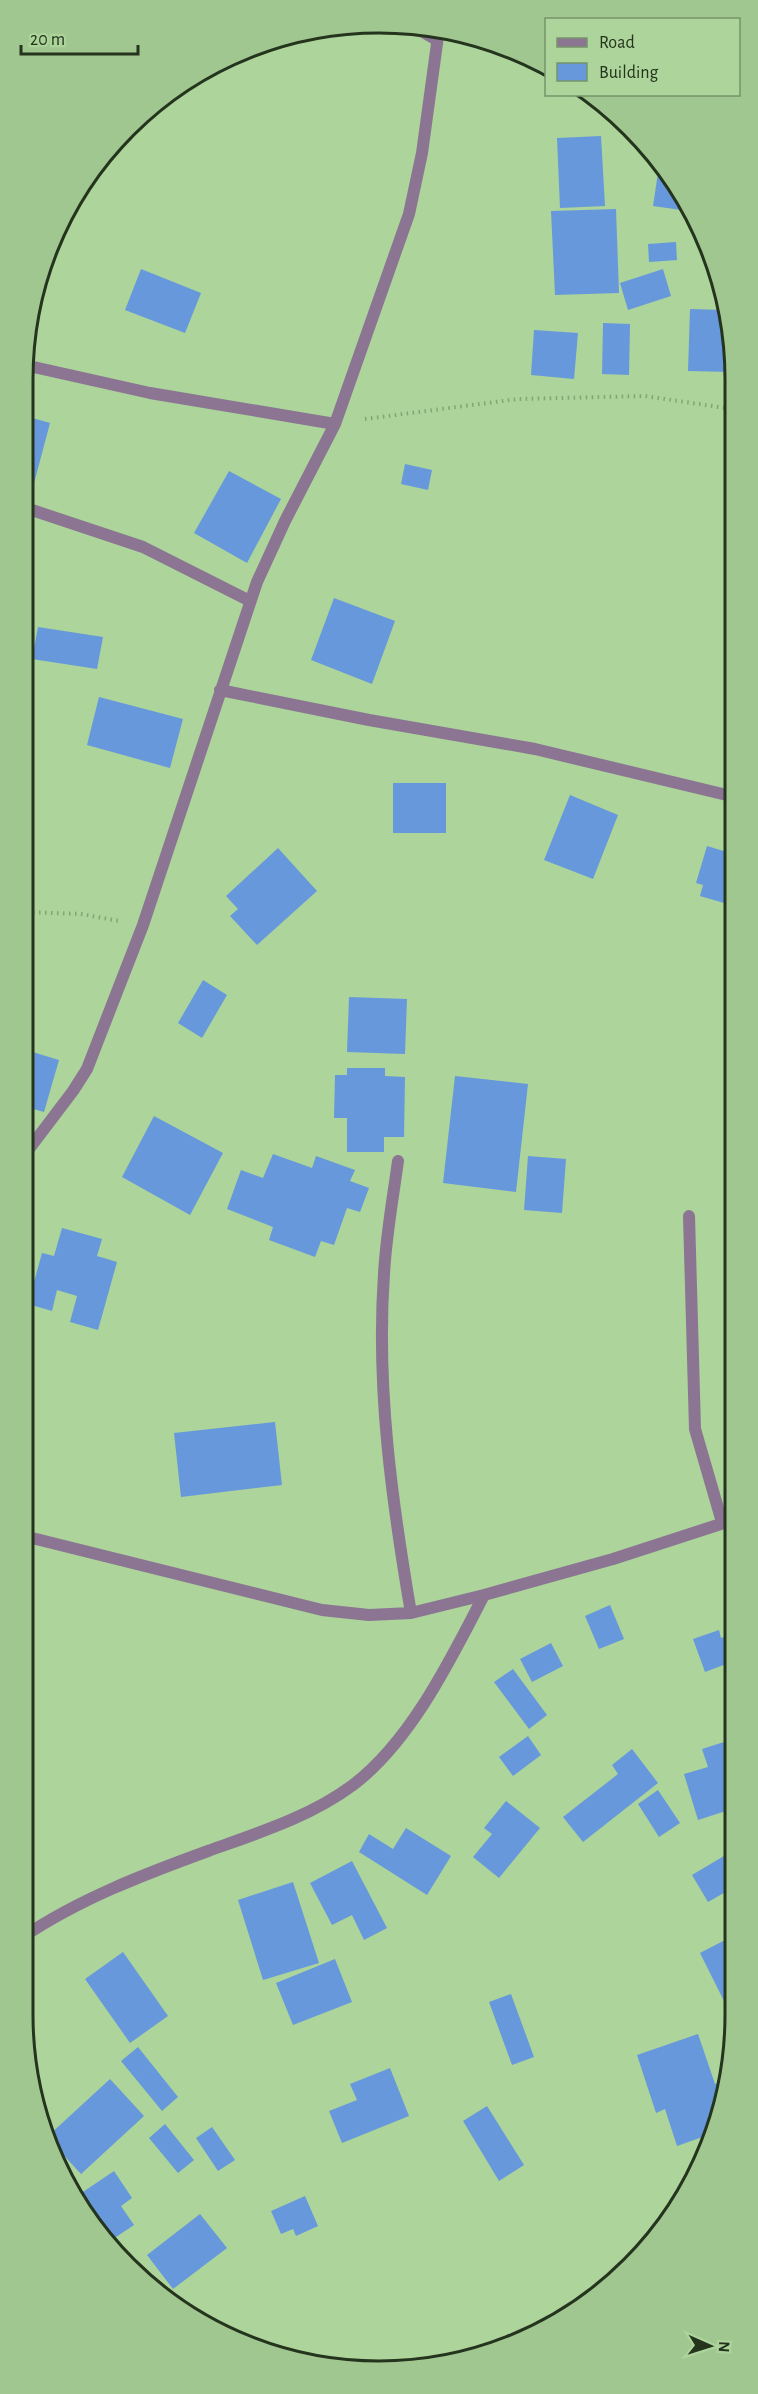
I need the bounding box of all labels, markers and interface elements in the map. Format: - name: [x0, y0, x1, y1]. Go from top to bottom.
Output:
- scale bar: [21, 18, 138, 56]
- legend: [545, 18, 740, 96]
- text: 20 m: [30, 31, 65, 49]
- text: Road: [599, 34, 635, 52]
- text: Building: [599, 64, 659, 82]
- north arrow: [680, 2316, 740, 2376]
- text: N: [716, 2341, 732, 2353]

